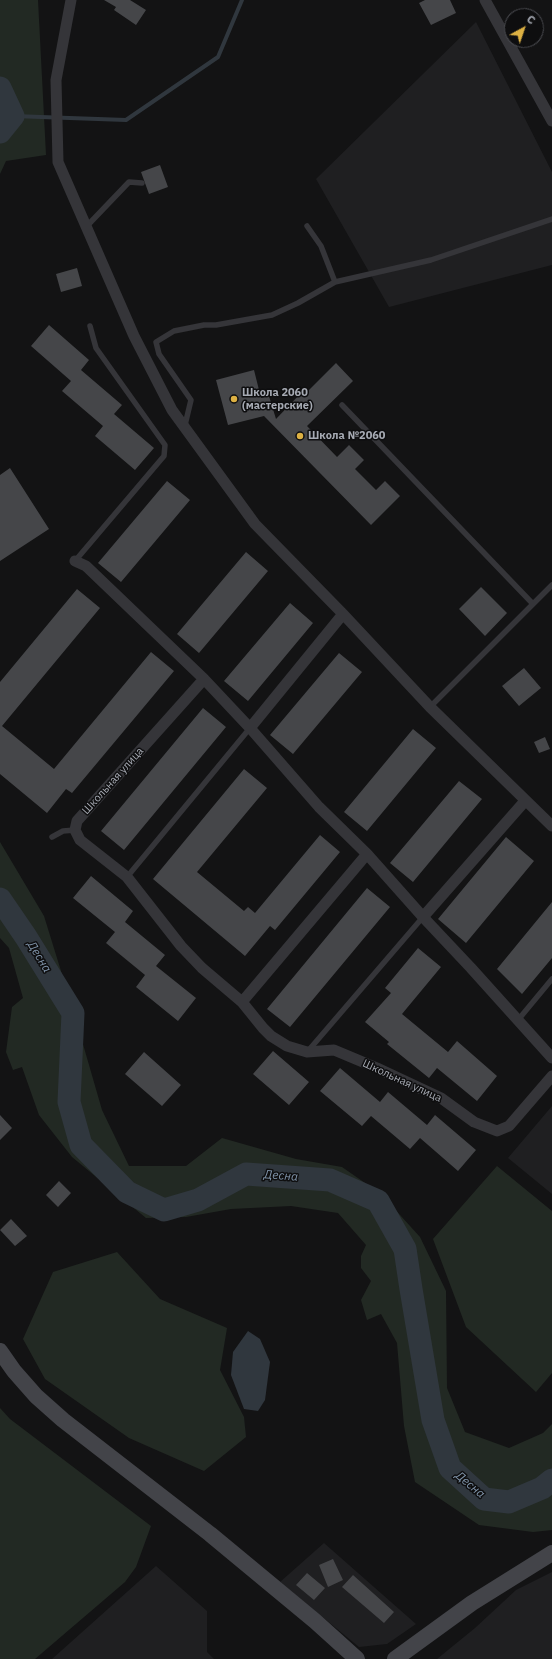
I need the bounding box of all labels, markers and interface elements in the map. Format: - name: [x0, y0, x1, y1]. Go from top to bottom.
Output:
- north arrow: [504, 8, 544, 48]
- text: С: [524, 12, 538, 27]
- place label: Школа 2060 (мастерские): [242, 386, 313, 412]
- marker: Школа 2060 (мастерские): [229, 394, 239, 404]
- place label: Школа №2060: [308, 429, 385, 443]
- marker: Школа №2060: [295, 431, 305, 441]
- street label: Школьная улица: [79, 745, 147, 817]
- water label: Десна: [24, 939, 54, 975]
- street label: Школьная улица: [360, 1057, 444, 1105]
- water label: Десна: [264, 1168, 298, 1184]
- water label: Десна: [452, 1469, 488, 1501]

